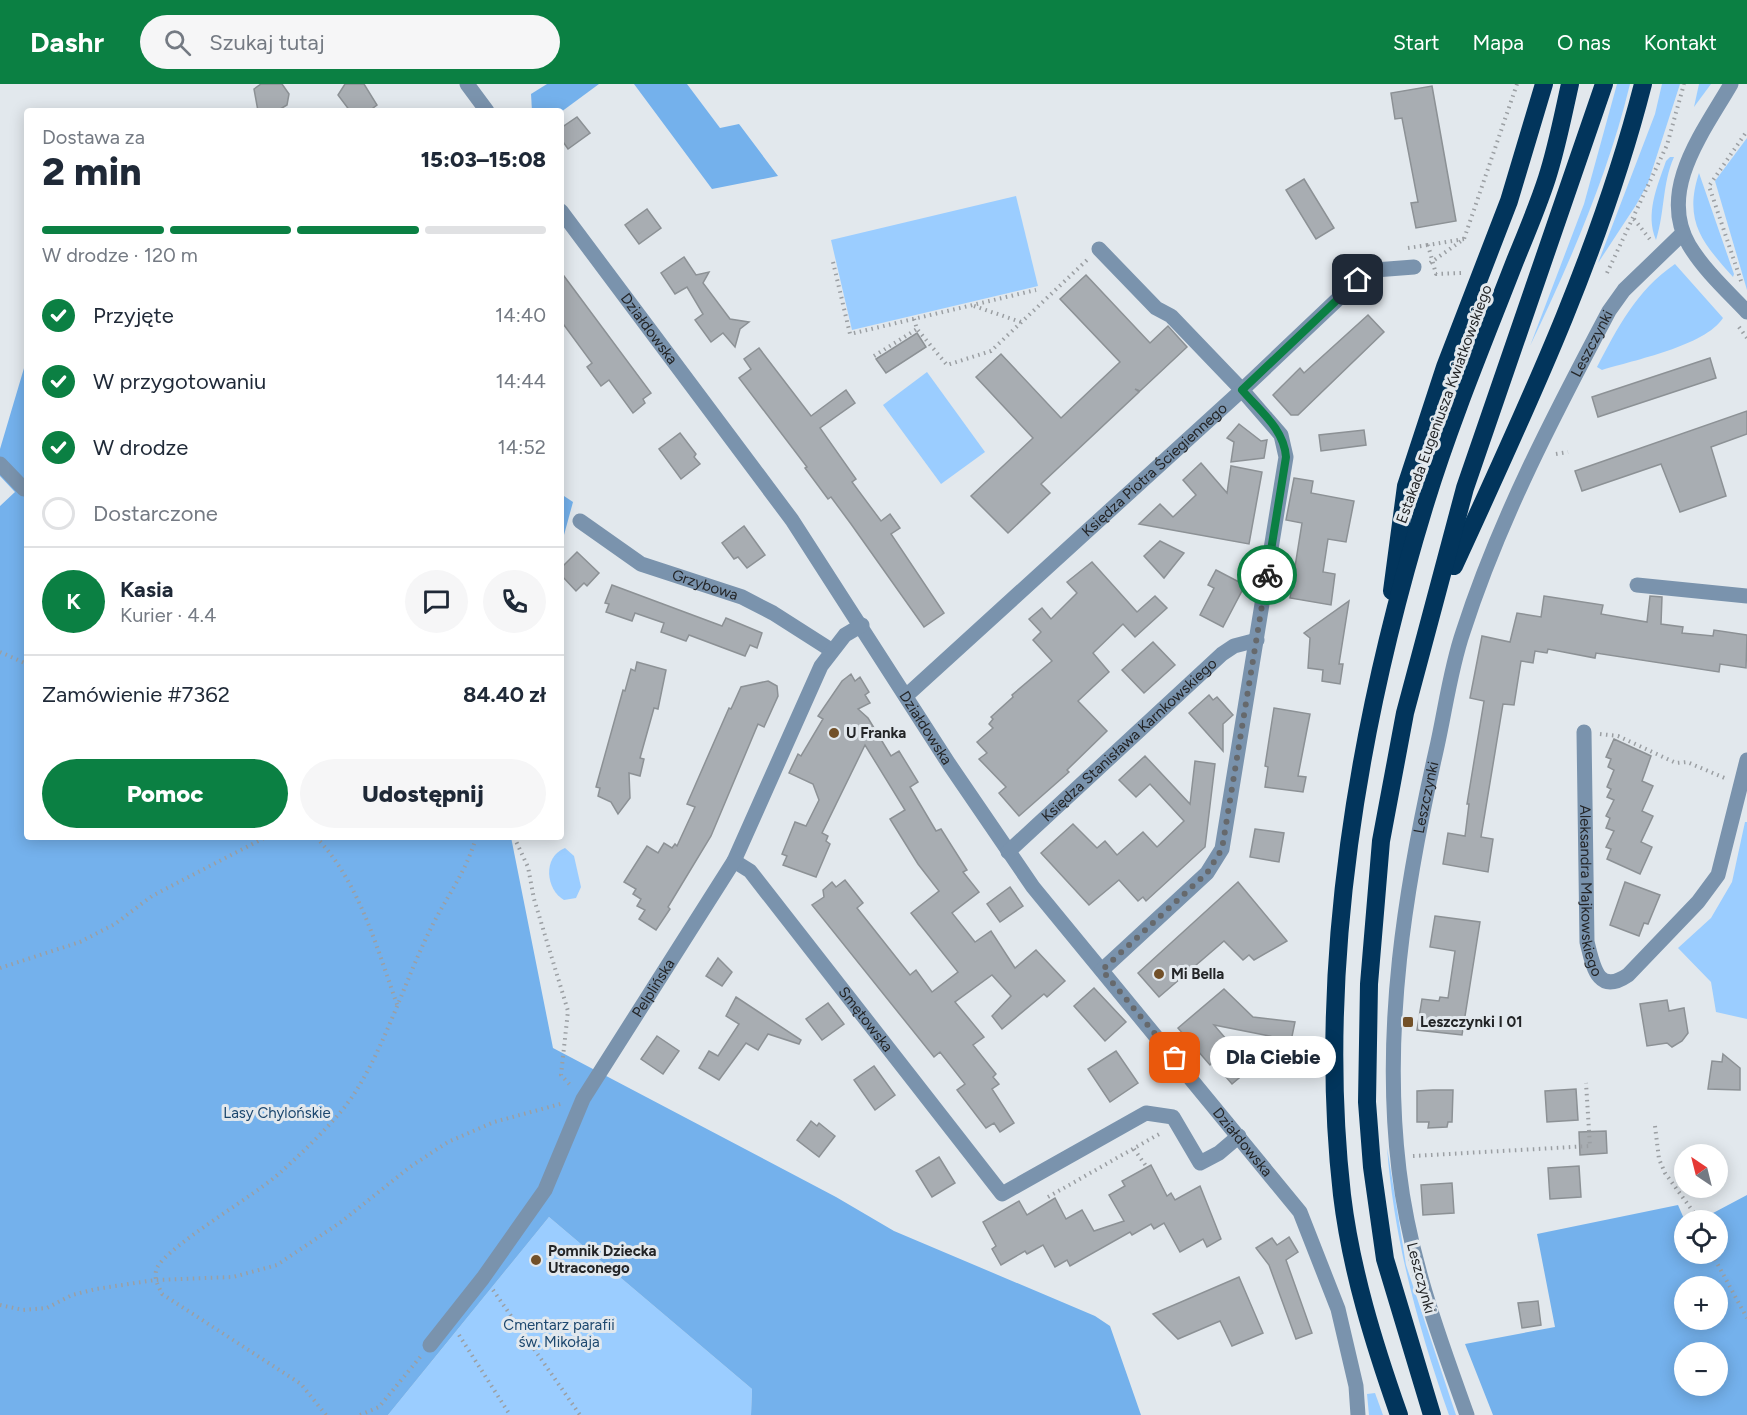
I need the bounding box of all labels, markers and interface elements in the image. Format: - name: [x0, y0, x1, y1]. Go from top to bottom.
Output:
- search box: [140, 15, 560, 69]
- text: Dashr: [30, 25, 104, 59]
- icon: search: [161, 26, 194, 59]
- text: Szukaj tutaj: [209, 29, 325, 56]
- text: Start: [1393, 30, 1439, 55]
- text: Mapa: [1472, 30, 1524, 55]
- text: O nas: [1557, 30, 1611, 55]
- text: Kontakt: [1644, 30, 1717, 55]
- text: Dostawa za: [42, 125, 145, 149]
- text: 15:03–15:08: [421, 146, 546, 173]
- text: 2 min: [42, 148, 142, 195]
- text: W drodze · 120 m: [42, 243, 198, 267]
- pin: [1332, 254, 1383, 305]
- icon: home: [1341, 263, 1374, 296]
- street label: Estakada Eugeniusza Kwiatkowskiego: [1392, 282, 1496, 526]
- street label: Działdowska: [617, 290, 681, 368]
- icon: check: [42, 299, 75, 332]
- text: Przyjęte: [93, 302, 174, 329]
- text: 14:40: [495, 303, 546, 327]
- street label: Leszczynki: [1567, 307, 1617, 380]
- icon: check: [42, 365, 75, 398]
- text: W przygotowaniu: [93, 368, 266, 395]
- text: 14:44: [495, 369, 546, 393]
- street label: Księdza Piotra Ściegiennego: [1078, 399, 1231, 541]
- icon: check: [42, 431, 75, 464]
- text: W drodze: [93, 434, 188, 461]
- text: 14:52: [498, 435, 546, 459]
- text: Dostarczone: [93, 500, 218, 527]
- courier: [1237, 545, 1297, 605]
- icon: bike: [1251, 559, 1284, 592]
- street label: Grzybowa: [670, 566, 740, 604]
- button: chat: [405, 570, 468, 633]
- button: phone: [483, 570, 546, 633]
- text: Kasia: [120, 576, 173, 603]
- text: K: [66, 588, 81, 615]
- text: Kurier · 4.4: [120, 603, 216, 627]
- street label: Księdza Stanisława Karnkowskiego: [1038, 654, 1221, 826]
- text: Zamówienie #7362: [42, 681, 230, 708]
- text: 84.40 zł: [463, 681, 546, 708]
- street label: Działdowska: [895, 688, 956, 768]
- place label: U Franka: [846, 724, 906, 742]
- marker: U Franka: [827, 726, 841, 740]
- button: Pomoc: [42, 759, 288, 828]
- button: Udostępnij: [300, 759, 546, 828]
- street label: Leszczynki: [1410, 760, 1442, 835]
- street label: Aleksandra Majkowskiego: [1576, 805, 1606, 980]
- street label: Pelplińska: [628, 955, 679, 1021]
- place label: Mi Bella: [1171, 965, 1224, 983]
- marker: Mi Bella: [1152, 967, 1166, 981]
- street label: Smętowska: [835, 983, 897, 1056]
- place label: Leszczynki I 01: [1420, 1013, 1523, 1031]
- marker: Leszczynki I 01: [1401, 1015, 1415, 1029]
- pin: [1149, 1032, 1200, 1083]
- callout: Dla Ciebie: [1211, 1037, 1337, 1079]
- icon: bag: [1158, 1041, 1191, 1074]
- text: Dla Ciebie: [1226, 1045, 1320, 1069]
- park label: Lasy Chylońskie: [223, 1104, 331, 1122]
- street label: Działdowska: [1209, 1104, 1276, 1180]
- north arrow: [1674, 1144, 1728, 1198]
- map controls: [1674, 1144, 1728, 1396]
- button: locate: [1674, 1210, 1728, 1264]
- street label: Leszczynki: [1403, 1240, 1439, 1316]
- place label: Pomnik Dziecka Utraconego: [548, 1242, 657, 1277]
- marker: Pomnik Dziecka Utraconego: [529, 1253, 543, 1267]
- button: +: [1674, 1276, 1728, 1330]
- park label: Cmentarz parafii św. Mikołaja: [503, 1316, 615, 1351]
- button: −: [1674, 1342, 1728, 1396]

